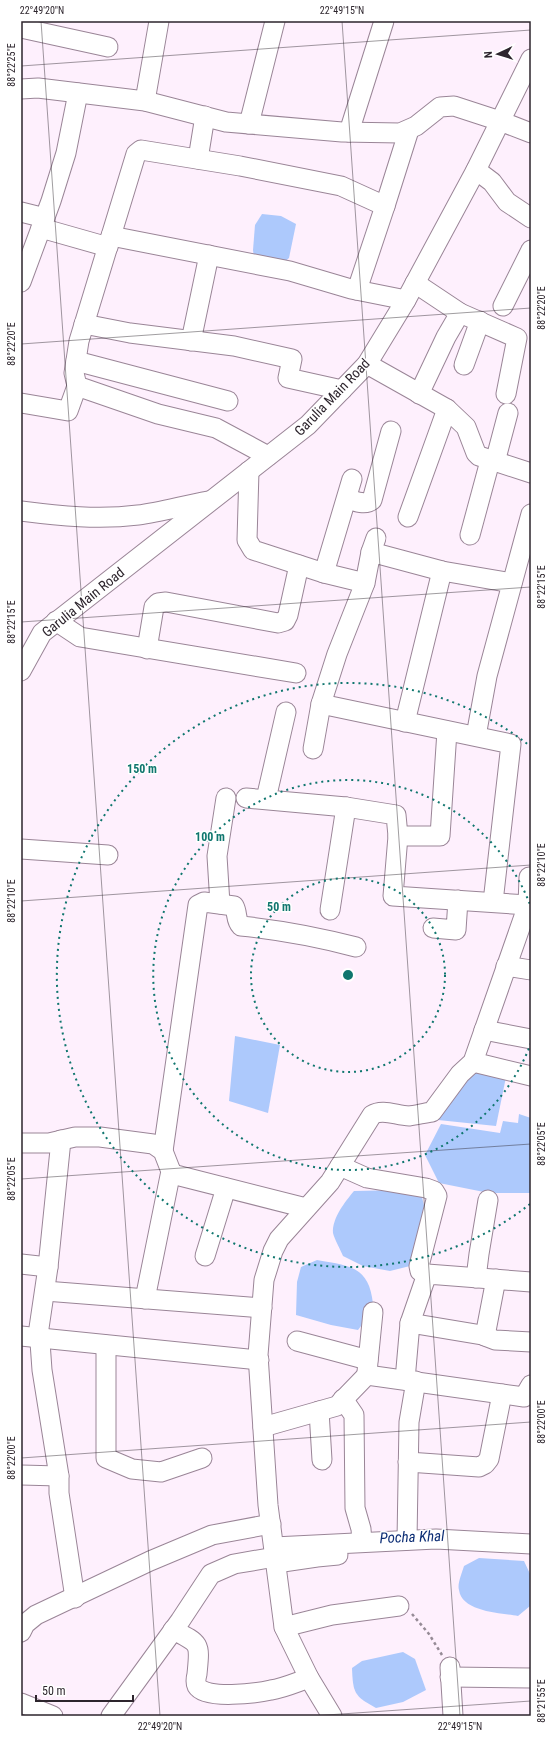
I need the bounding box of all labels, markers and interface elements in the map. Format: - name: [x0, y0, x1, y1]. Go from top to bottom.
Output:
- text: 22°49'20"N: [20, 5, 64, 16]
- text: 22°49'15"N: [320, 5, 364, 16]
- north arrow: [478, 34, 518, 74]
- text: 88°22'25"E: [6, 43, 17, 87]
- text: N: [482, 51, 495, 58]
- text: 88°22'20"E: [536, 286, 547, 330]
- text: 88°22'20"E: [6, 322, 17, 366]
- street label: Garulia Main Road: [291, 355, 373, 439]
- street label: Garulia Main Road: [39, 564, 127, 640]
- text: 88°22'15"E: [536, 565, 547, 609]
- text: 88°22'15"E: [6, 600, 17, 644]
- text: 150 m: [127, 762, 157, 776]
- text: 100 m: [195, 830, 225, 844]
- text: 88°22'10"E: [536, 843, 547, 887]
- text: 88°22'10"E: [6, 879, 17, 923]
- text: 50 m: [267, 900, 291, 914]
- centre of rings: [341, 968, 355, 982]
- text: 88°22'05"E: [536, 1122, 547, 1166]
- text: 88°22'05"E: [6, 1157, 17, 1201]
- text: 88°22'00"E: [536, 1400, 547, 1444]
- text: 88°22'00"E: [6, 1436, 17, 1480]
- water label: Pocha Khal: [379, 1527, 445, 1547]
- scale bar: [36, 1677, 133, 1703]
- text: 88°21'55"E: [536, 1679, 547, 1723]
- text: 50 m: [42, 1684, 66, 1698]
- text: 22°49'20"N: [138, 1721, 182, 1732]
- text: 22°49'15"N: [438, 1721, 482, 1732]

